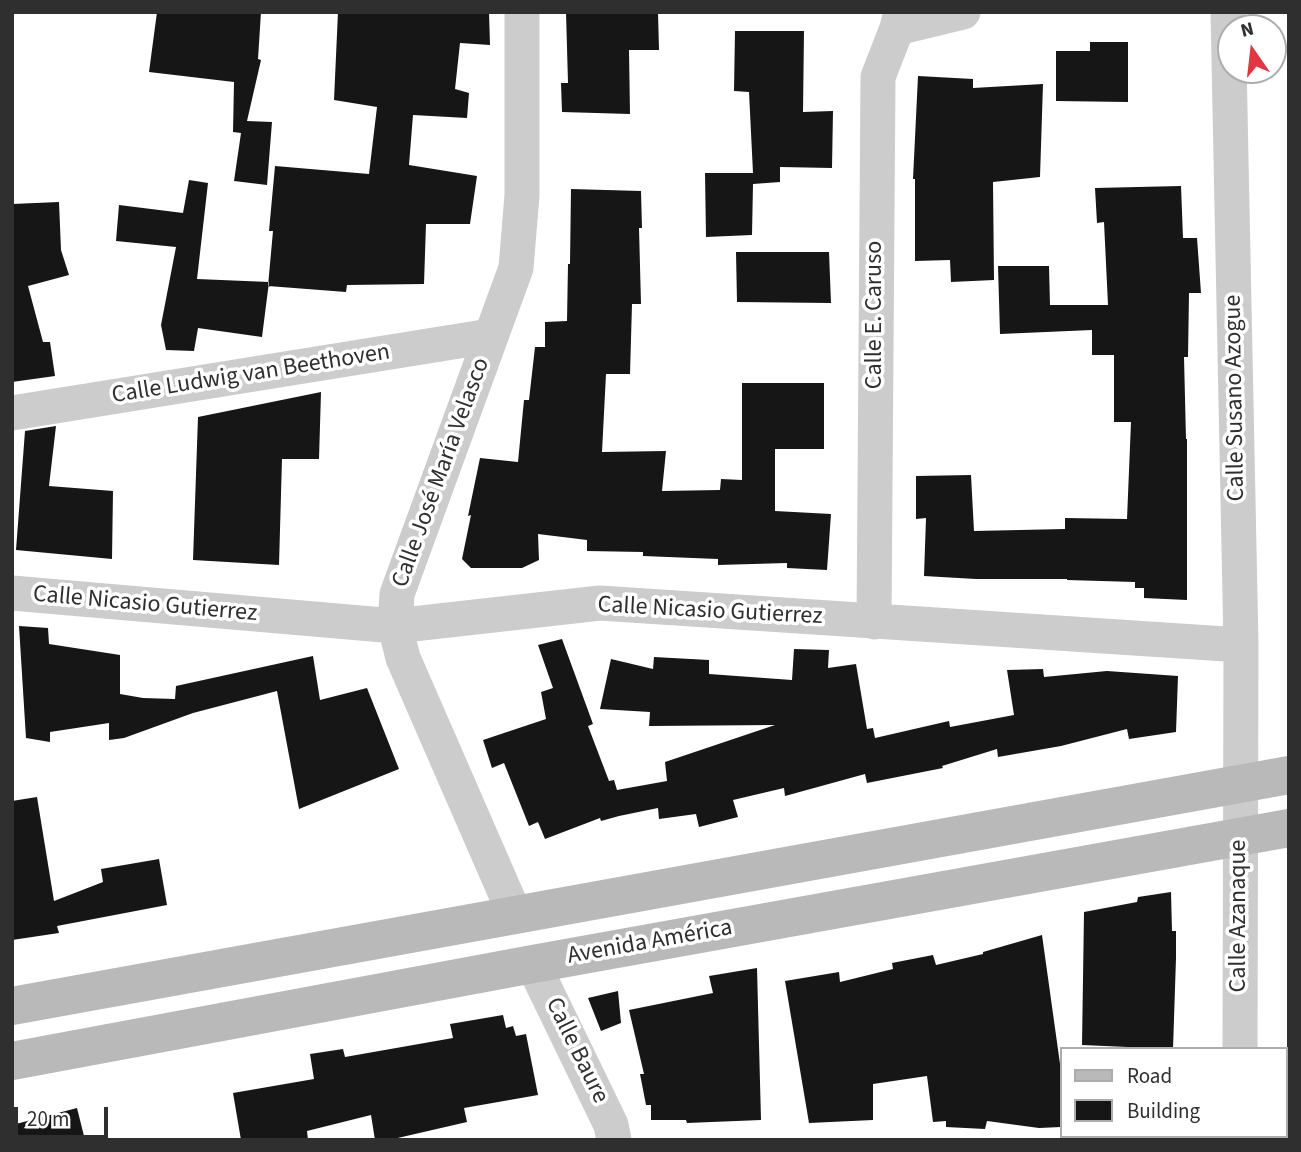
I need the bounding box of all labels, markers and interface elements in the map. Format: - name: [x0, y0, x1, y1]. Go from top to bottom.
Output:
- north arrow: [1217, 14, 1287, 84]
- text: N: [1238, 15, 1257, 45]
- street label: Calle E. Caruso: [862, 241, 890, 389]
- street label: Calle Susano Azogue: [1220, 294, 1252, 502]
- street label: Calle Ludwig van Beethoven: [110, 339, 392, 411]
- street label: Calle José María Velasco: [387, 354, 497, 592]
- street label: Calle Nicasio Gutierrez: [32, 581, 258, 629]
- street label: Calle Nicasio Gutierrez: [597, 592, 823, 632]
- street label: Calle Azanaque: [1226, 839, 1254, 993]
- street label: Avenida América: [565, 914, 735, 972]
- street label: Calle Baure: [538, 993, 614, 1109]
- legend: [1060, 1047, 1287, 1138]
- text: Road: [1127, 1061, 1172, 1091]
- scale bar: [18, 1092, 112, 1136]
- text: Building: [1127, 1096, 1200, 1126]
- text: 20 m: [27, 1104, 69, 1134]

